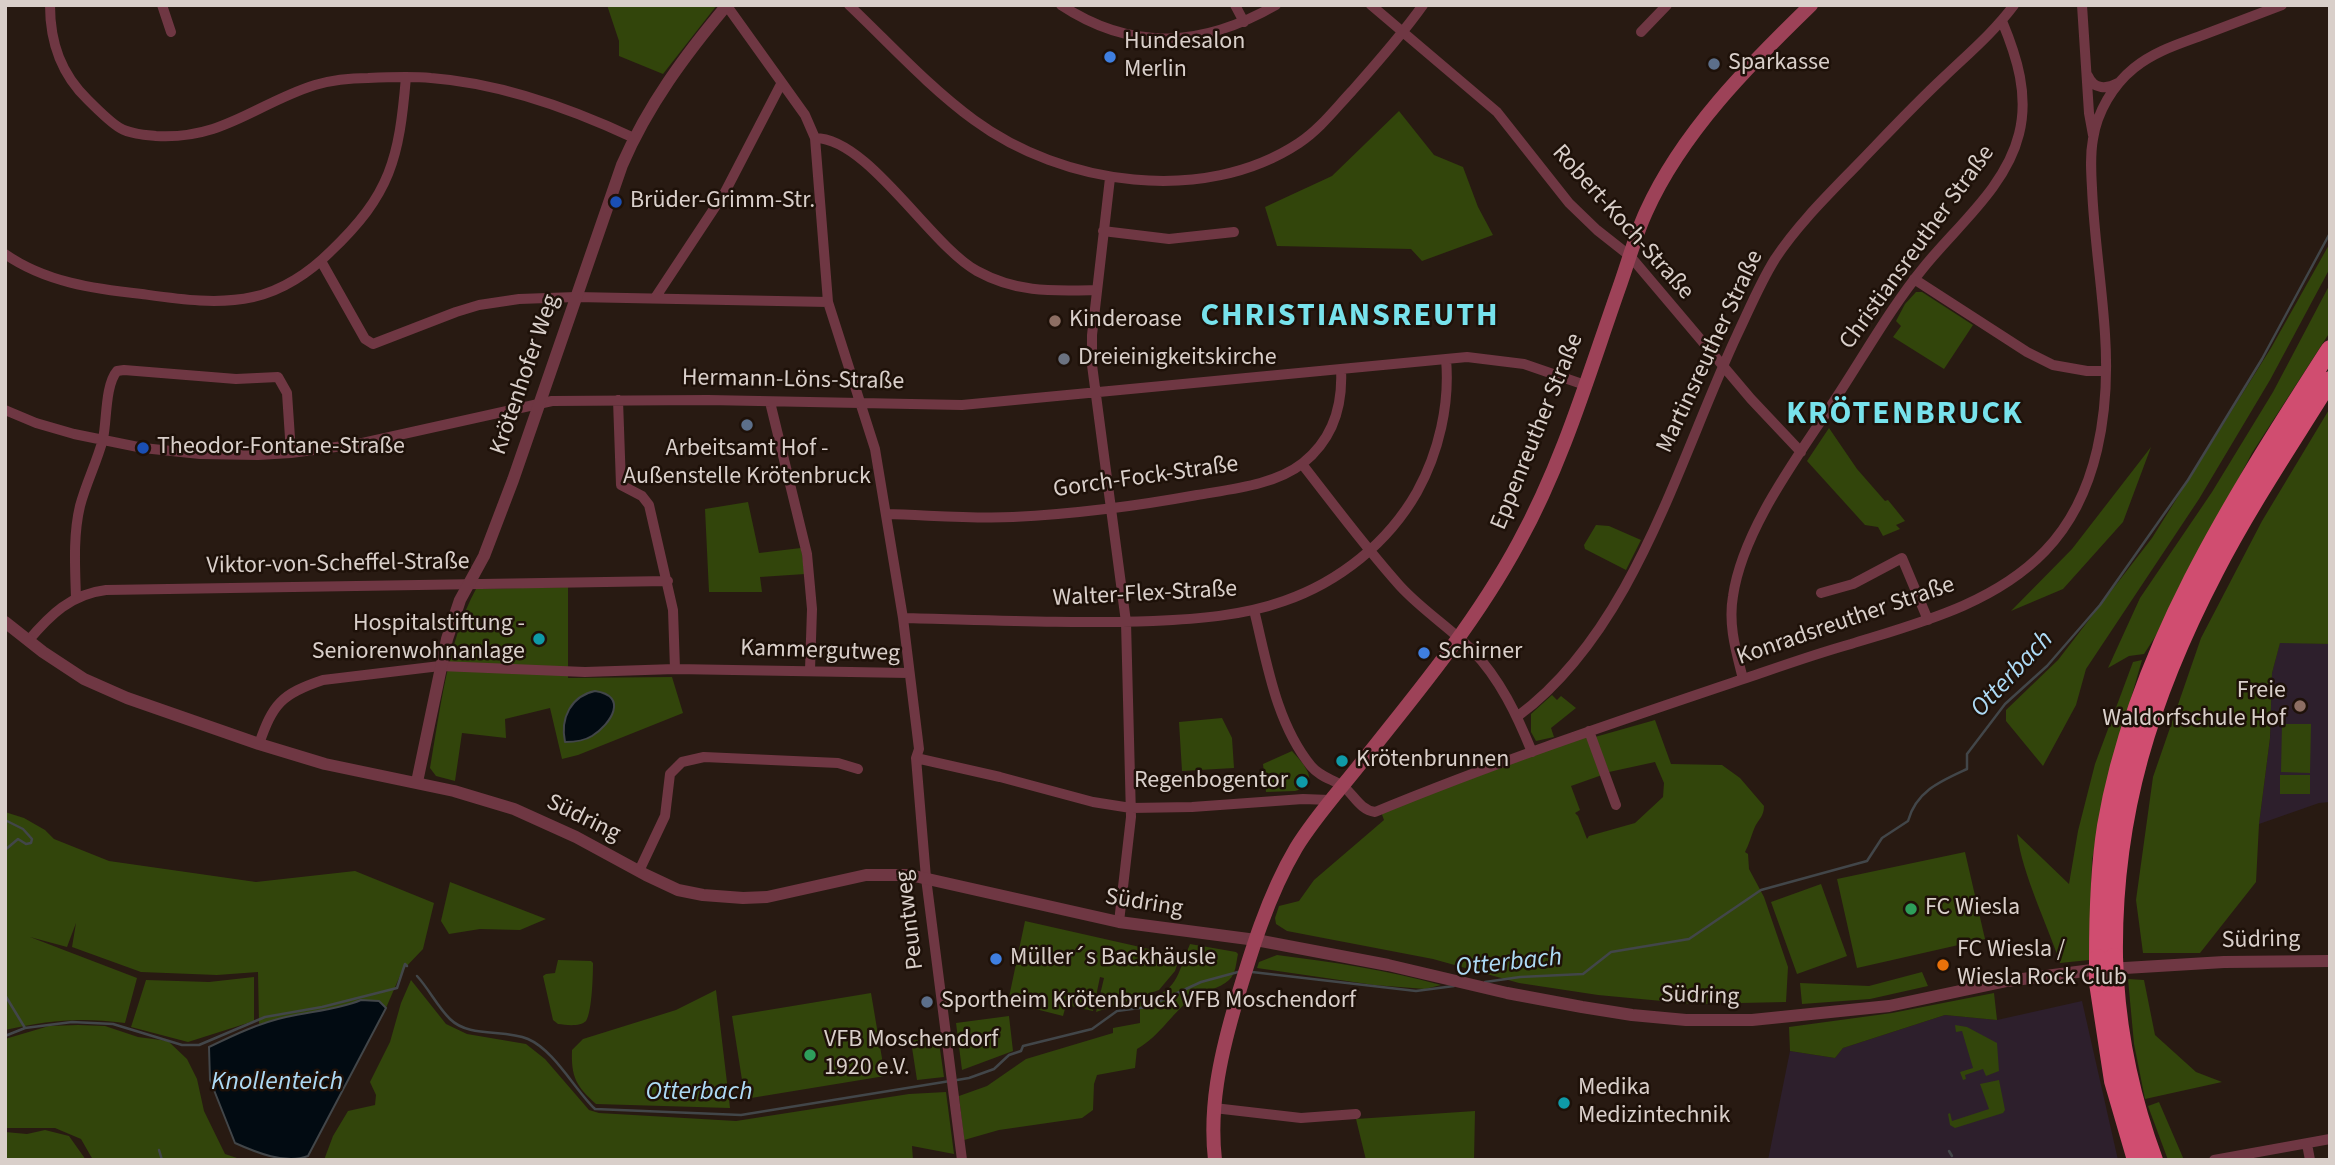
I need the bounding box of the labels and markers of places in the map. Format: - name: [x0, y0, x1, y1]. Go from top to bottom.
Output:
- place label: Hundesalon Merlin: [1124, 29, 1245, 85]
- marker: Hundesalon Merlin: [1102, 49, 1118, 65]
- place label: Sparkasse: [1728, 50, 1830, 78]
- marker: Sparkasse: [1706, 56, 1722, 72]
- place label: Brüder-Grimm-Str.: [630, 188, 815, 216]
- marker: Brüder-Grimm-Str.: [608, 194, 624, 210]
- place label: Kinderoase: [1069, 307, 1182, 335]
- marker: Kinderoase: [1047, 313, 1063, 329]
- place label: Dreieinigkeitskirche: [1078, 345, 1277, 373]
- marker: Dreieinigkeitskirche: [1056, 351, 1072, 367]
- marker: Arbeitsamt Hof - Außenstelle Krötenbruck: [739, 417, 755, 433]
- place label: Theodor-Fontane-Straße: [157, 434, 405, 462]
- place label: Arbeitsamt Hof - Außenstelle Krötenbruck: [623, 436, 871, 492]
- marker: Theodor-Fontane-Straße: [135, 440, 151, 456]
- place label: Hospitalstiftung - Seniorenwohnanlage: [312, 611, 525, 667]
- marker: Hospitalstiftung - Seniorenwohnanlage: [531, 631, 547, 647]
- place label: Schirner: [1438, 639, 1522, 667]
- marker: Schirner: [1416, 645, 1432, 661]
- place label: Freie Waldorfschule Hof: [2102, 678, 2286, 734]
- marker: Freie Waldorfschule Hof: [2292, 698, 2308, 714]
- place label: Krötenbrunnen: [1356, 747, 1509, 775]
- marker: Krötenbrunnen: [1334, 753, 1350, 769]
- place label: Regenbogentor: [1134, 768, 1288, 796]
- marker: Regenbogentor: [1294, 774, 1310, 790]
- place label: FC Wiesla: [1925, 895, 2020, 923]
- marker: FC Wiesla: [1903, 901, 1919, 917]
- place label: FC Wiesla / Wiesla Rock Club: [1957, 937, 2127, 993]
- place label: Müller´s Backhäusle: [1010, 945, 1216, 973]
- marker: Müller´s Backhäusle: [988, 951, 1004, 967]
- marker: FC Wiesla / Wiesla Rock Club: [1935, 957, 1951, 973]
- place label: Sportheim Krötenbruck VFB Moschendorf: [941, 988, 1356, 1016]
- marker: Sportheim Krötenbruck VFB Moschendorf: [919, 994, 935, 1010]
- place label: VFB Moschendorf 1920 e.V.: [824, 1027, 998, 1083]
- marker: VFB Moschendorf 1920 e.V.: [802, 1047, 818, 1063]
- place label: Medika Medizintechnik: [1578, 1075, 1730, 1131]
- marker: Medika Medizintechnik: [1556, 1095, 1572, 1111]

